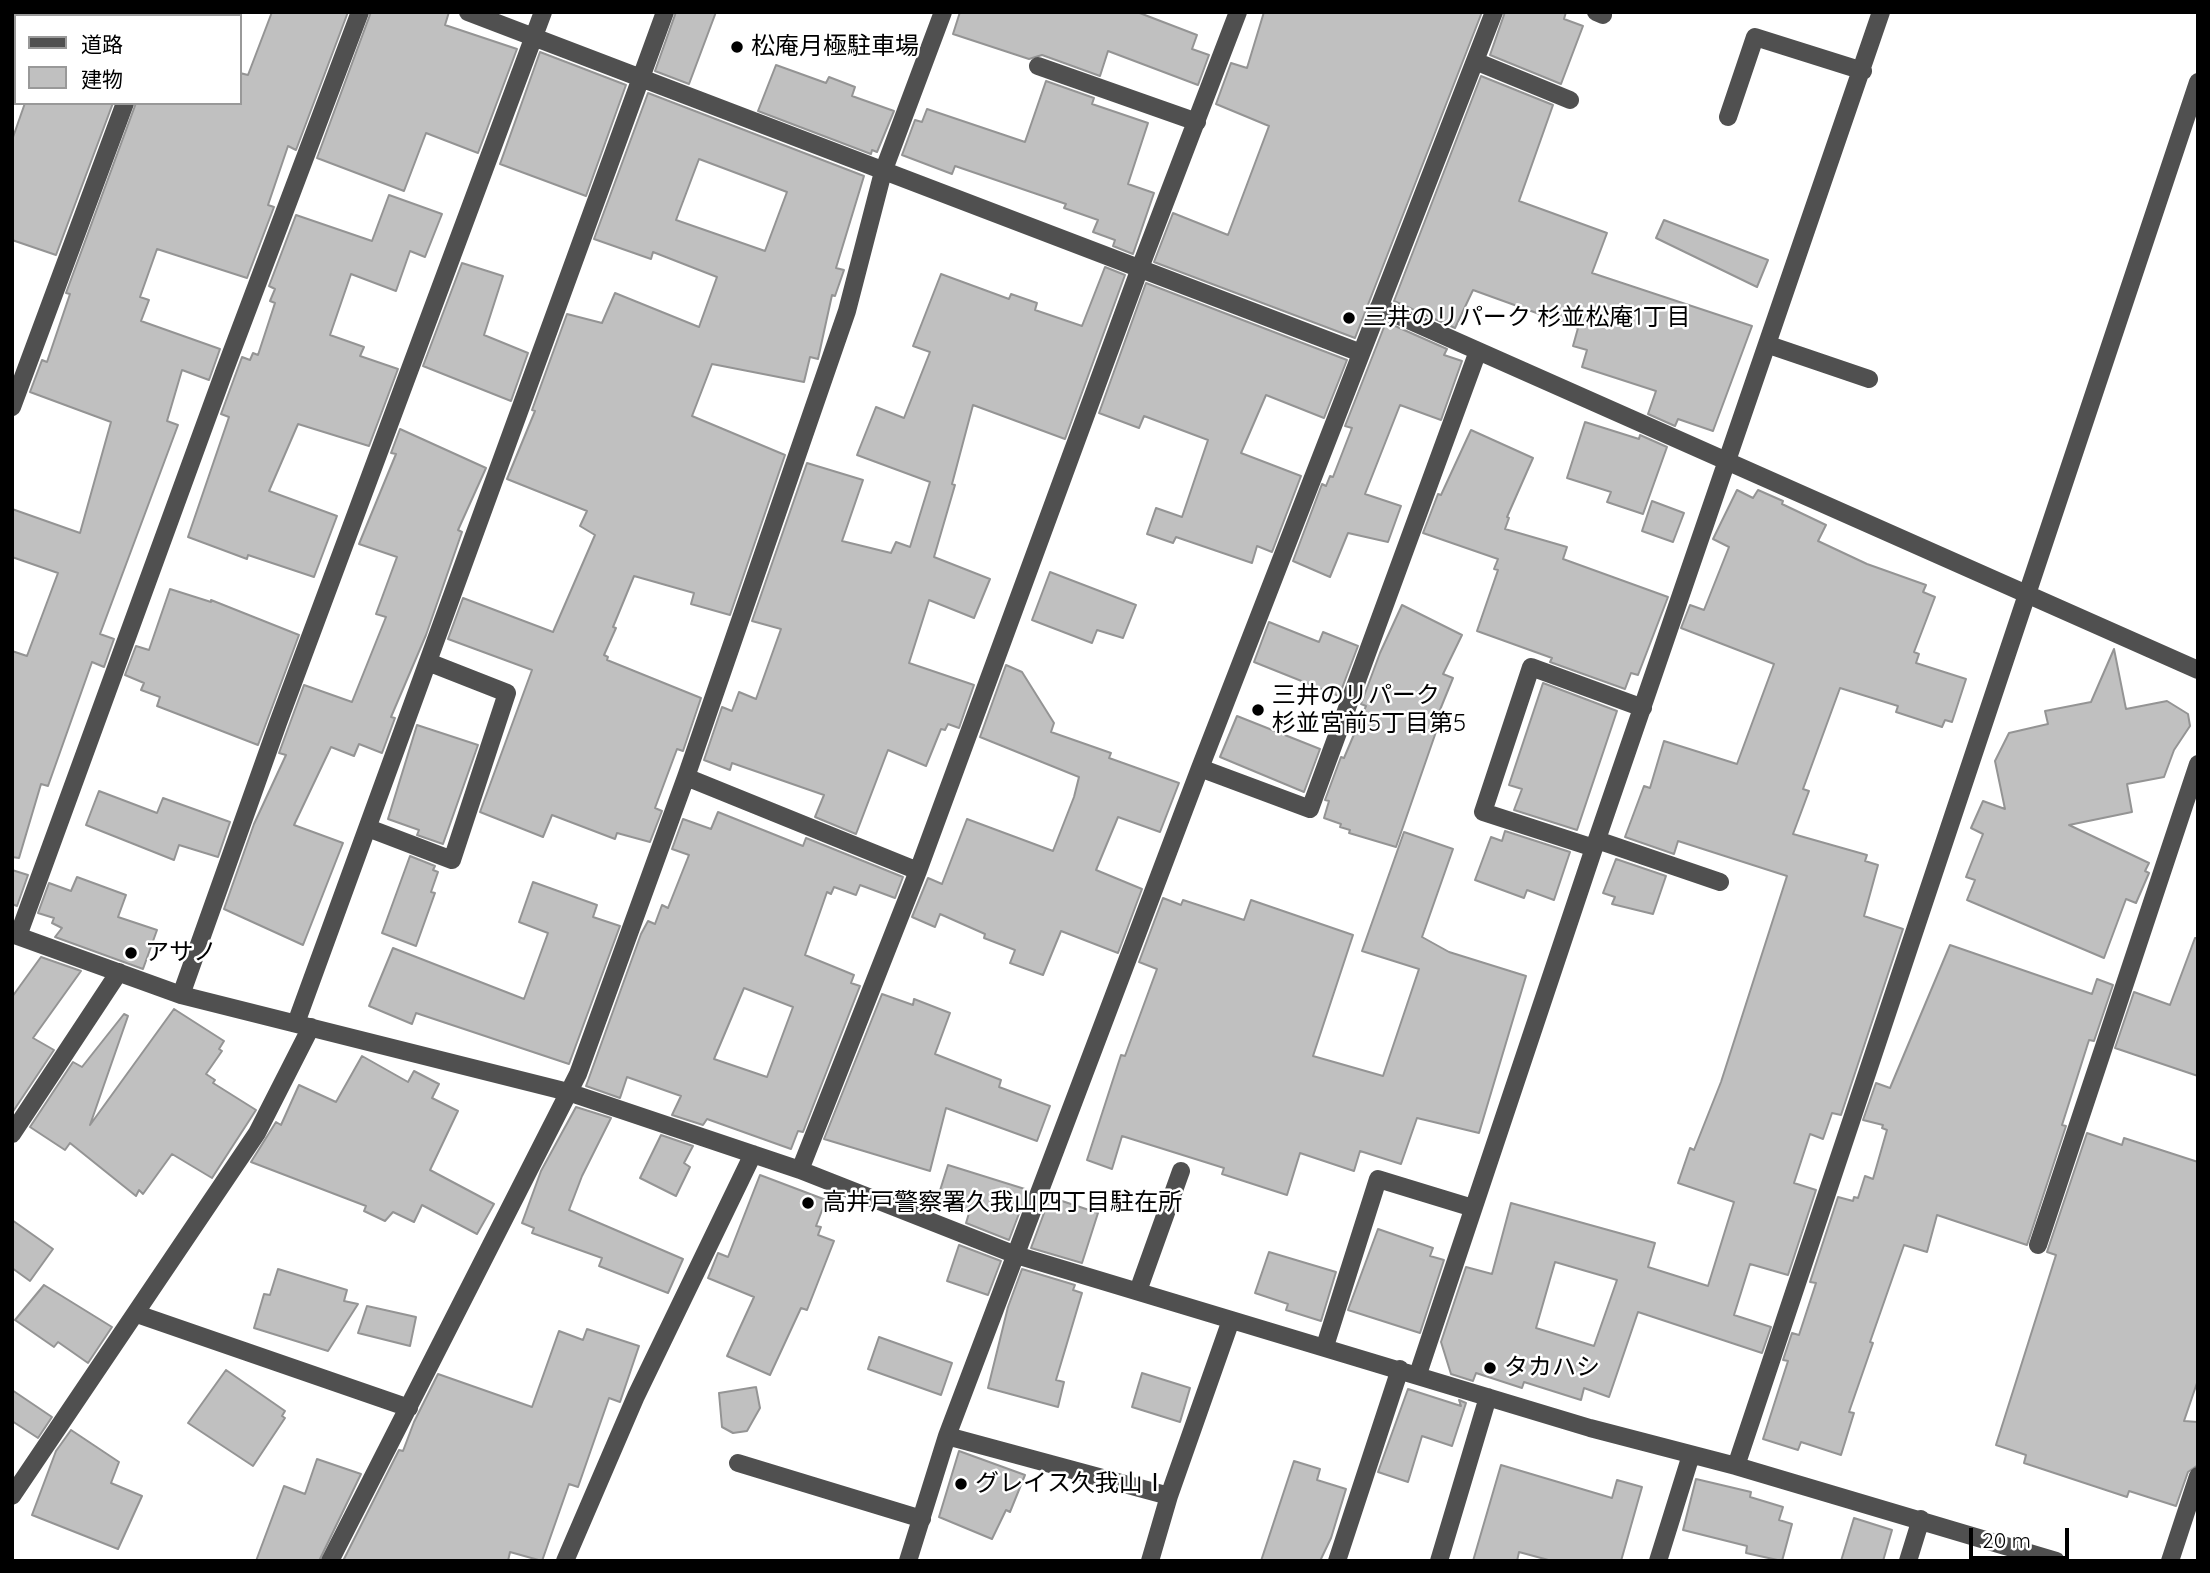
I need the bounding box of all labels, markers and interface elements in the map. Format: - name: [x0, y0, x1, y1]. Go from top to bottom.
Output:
- legend: [14, 14, 242, 105]
- text: 道路: [81, 31, 123, 57]
- place label: 松庵月極駐車場: [751, 33, 919, 61]
- marker: 松庵月極駐車場: [729, 39, 745, 55]
- text: 建物: [81, 66, 123, 92]
- place label: 三井のリパーク 杉並松庵1丁目: [1363, 304, 1690, 332]
- marker: 三井のリパーク 杉並松庵1丁目: [1341, 310, 1357, 326]
- place label: 三井のリパーク 杉並宮前5丁目第5: [1272, 682, 1466, 738]
- marker: 三井のリパーク 杉並宮前5丁目第5: [1250, 702, 1266, 718]
- place label: アサノ: [145, 939, 217, 967]
- marker: アサノ: [123, 945, 139, 961]
- place label: 高井戸警察署久我山四丁目駐在所: [822, 1189, 1182, 1217]
- marker: 高井戸警察署久我山四丁目駐在所: [800, 1195, 816, 1211]
- place label: タカハシ: [1504, 1354, 1600, 1382]
- marker: タカハシ: [1482, 1360, 1498, 1376]
- place label: グレイス久我山Ⅰ: [975, 1470, 1167, 1498]
- marker: グレイス久我山Ⅰ: [953, 1476, 969, 1492]
- scale bar: [1972, 1514, 2072, 1558]
- text: 20 m: [1982, 1527, 2031, 1553]

